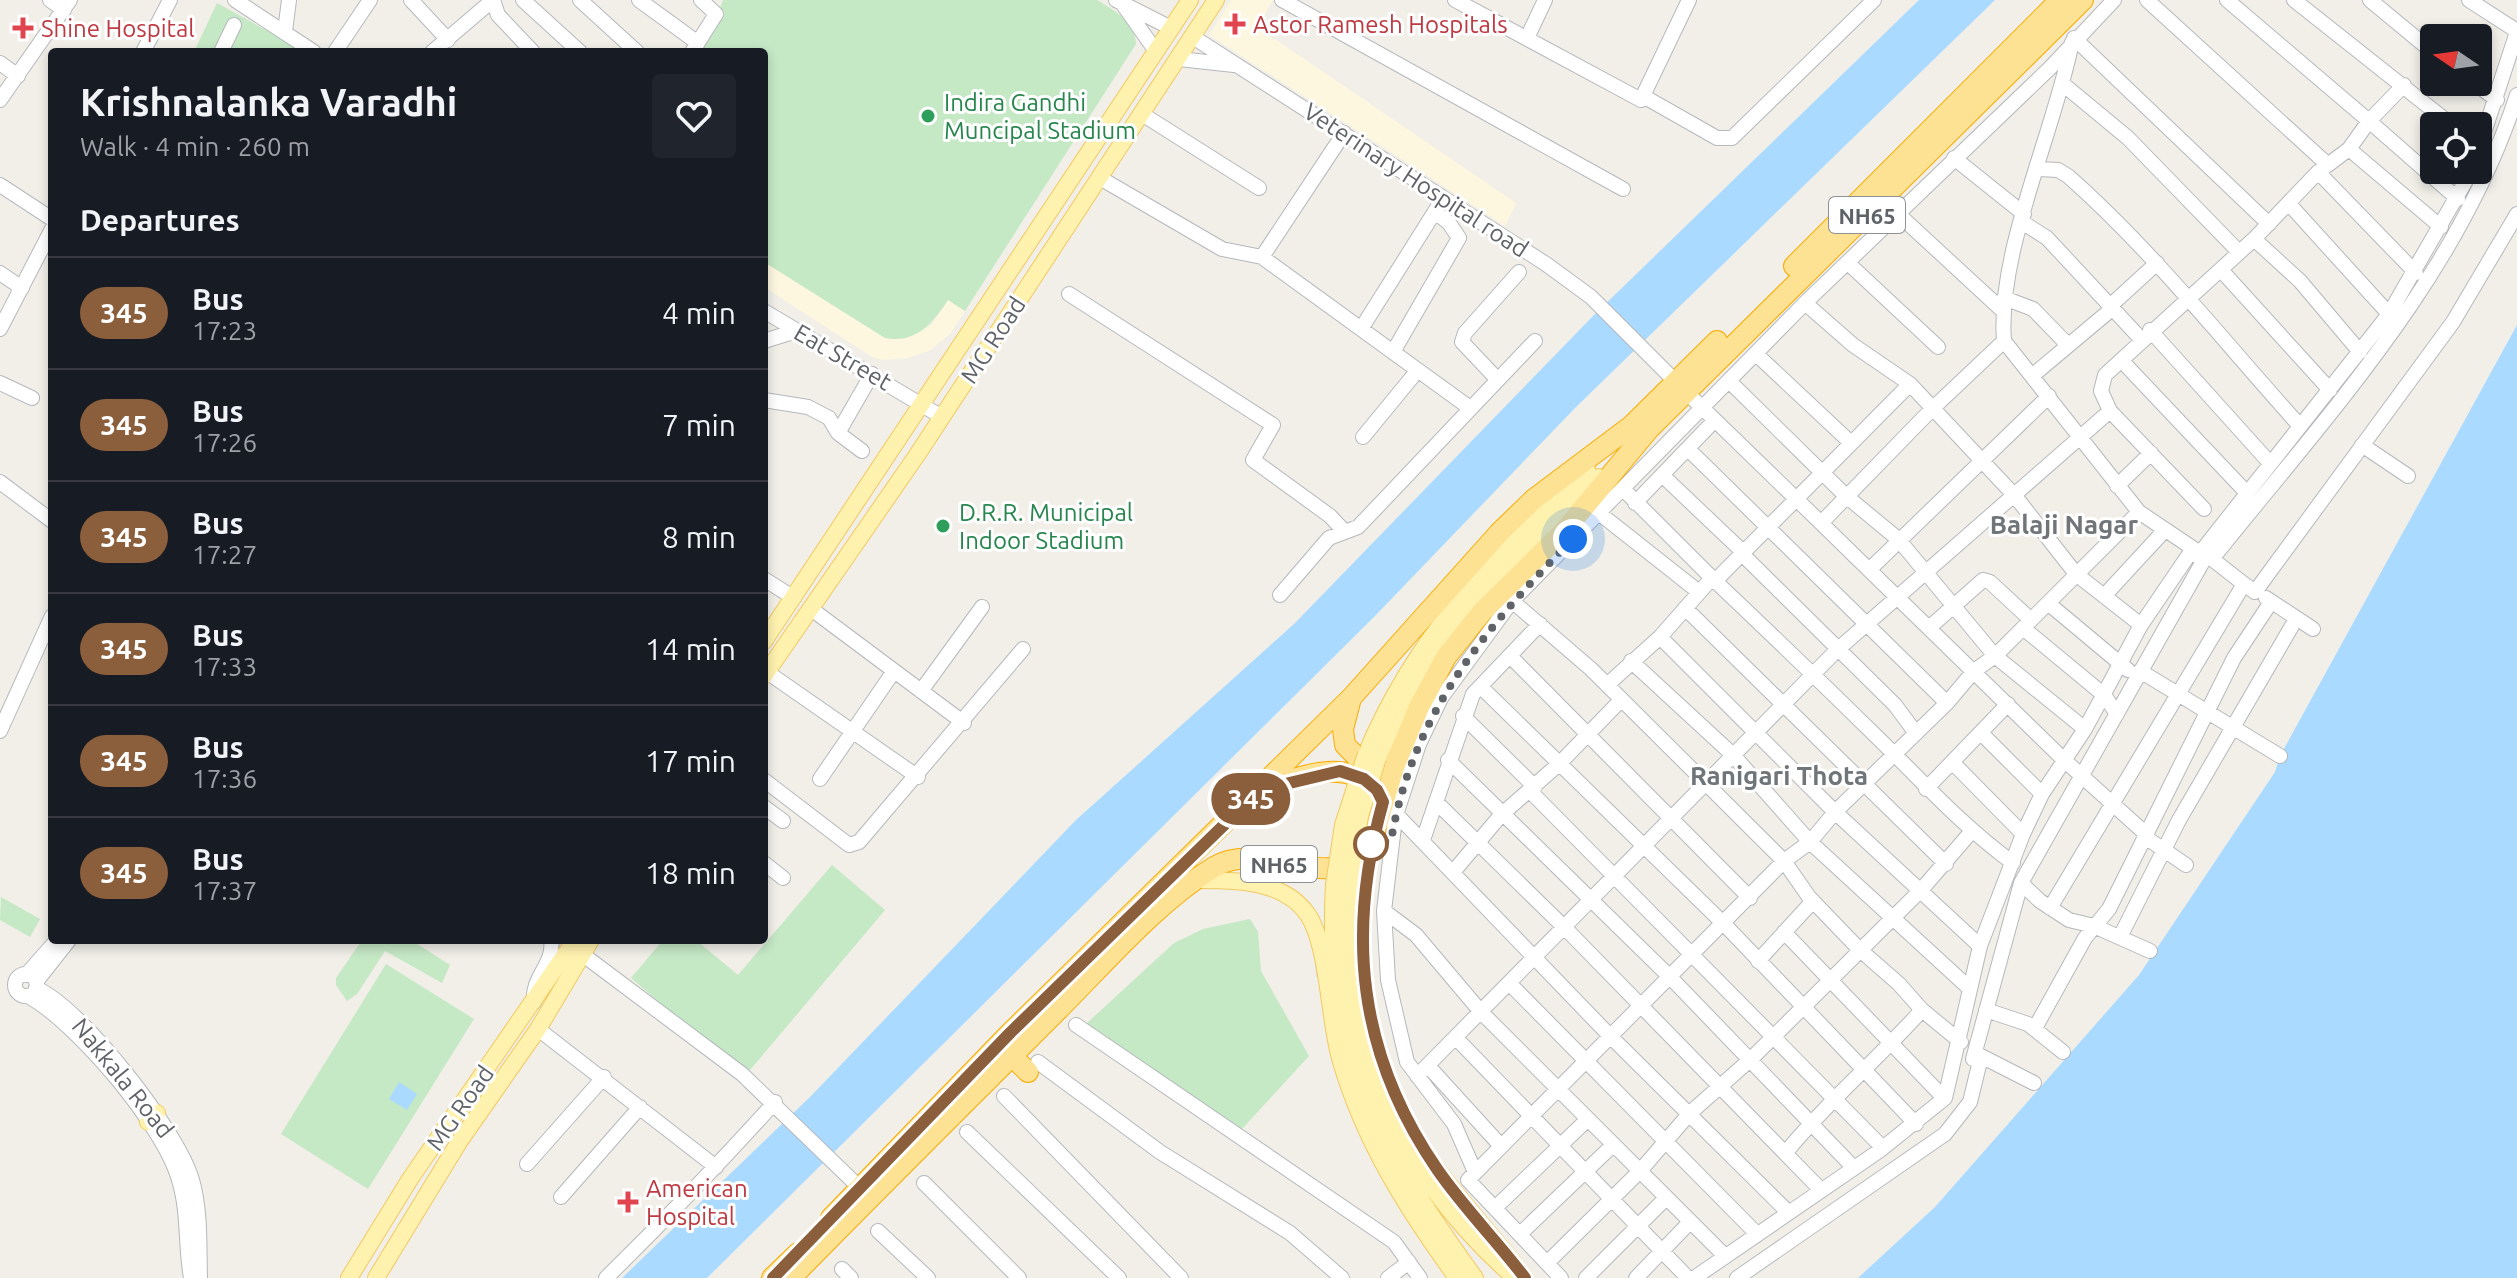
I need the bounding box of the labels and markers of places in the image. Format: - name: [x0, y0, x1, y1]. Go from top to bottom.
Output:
- place label: Astor Ramesh Hospitals: [1253, 11, 1508, 38]
- marker: Astor Ramesh Hospitals: [1224, 13, 1246, 35]
- place label: Shine Hospital: [41, 15, 195, 42]
- marker: Shine Hospital: [12, 17, 34, 39]
- place label: Indira Gandhi Muncipal Stadium: [944, 89, 1136, 144]
- marker: Indira Gandhi Muncipal Stadium: [919, 107, 937, 125]
- place label: D.R.R. Municipal Indoor Stadium: [959, 499, 1133, 554]
- marker: D.R.R. Municipal Indoor Stadium: [934, 517, 952, 535]
- unlabelled marker: [1354, 827, 1388, 861]
- place label: American Hospital: [646, 1175, 748, 1230]
- marker: American Hospital: [617, 1191, 639, 1213]

